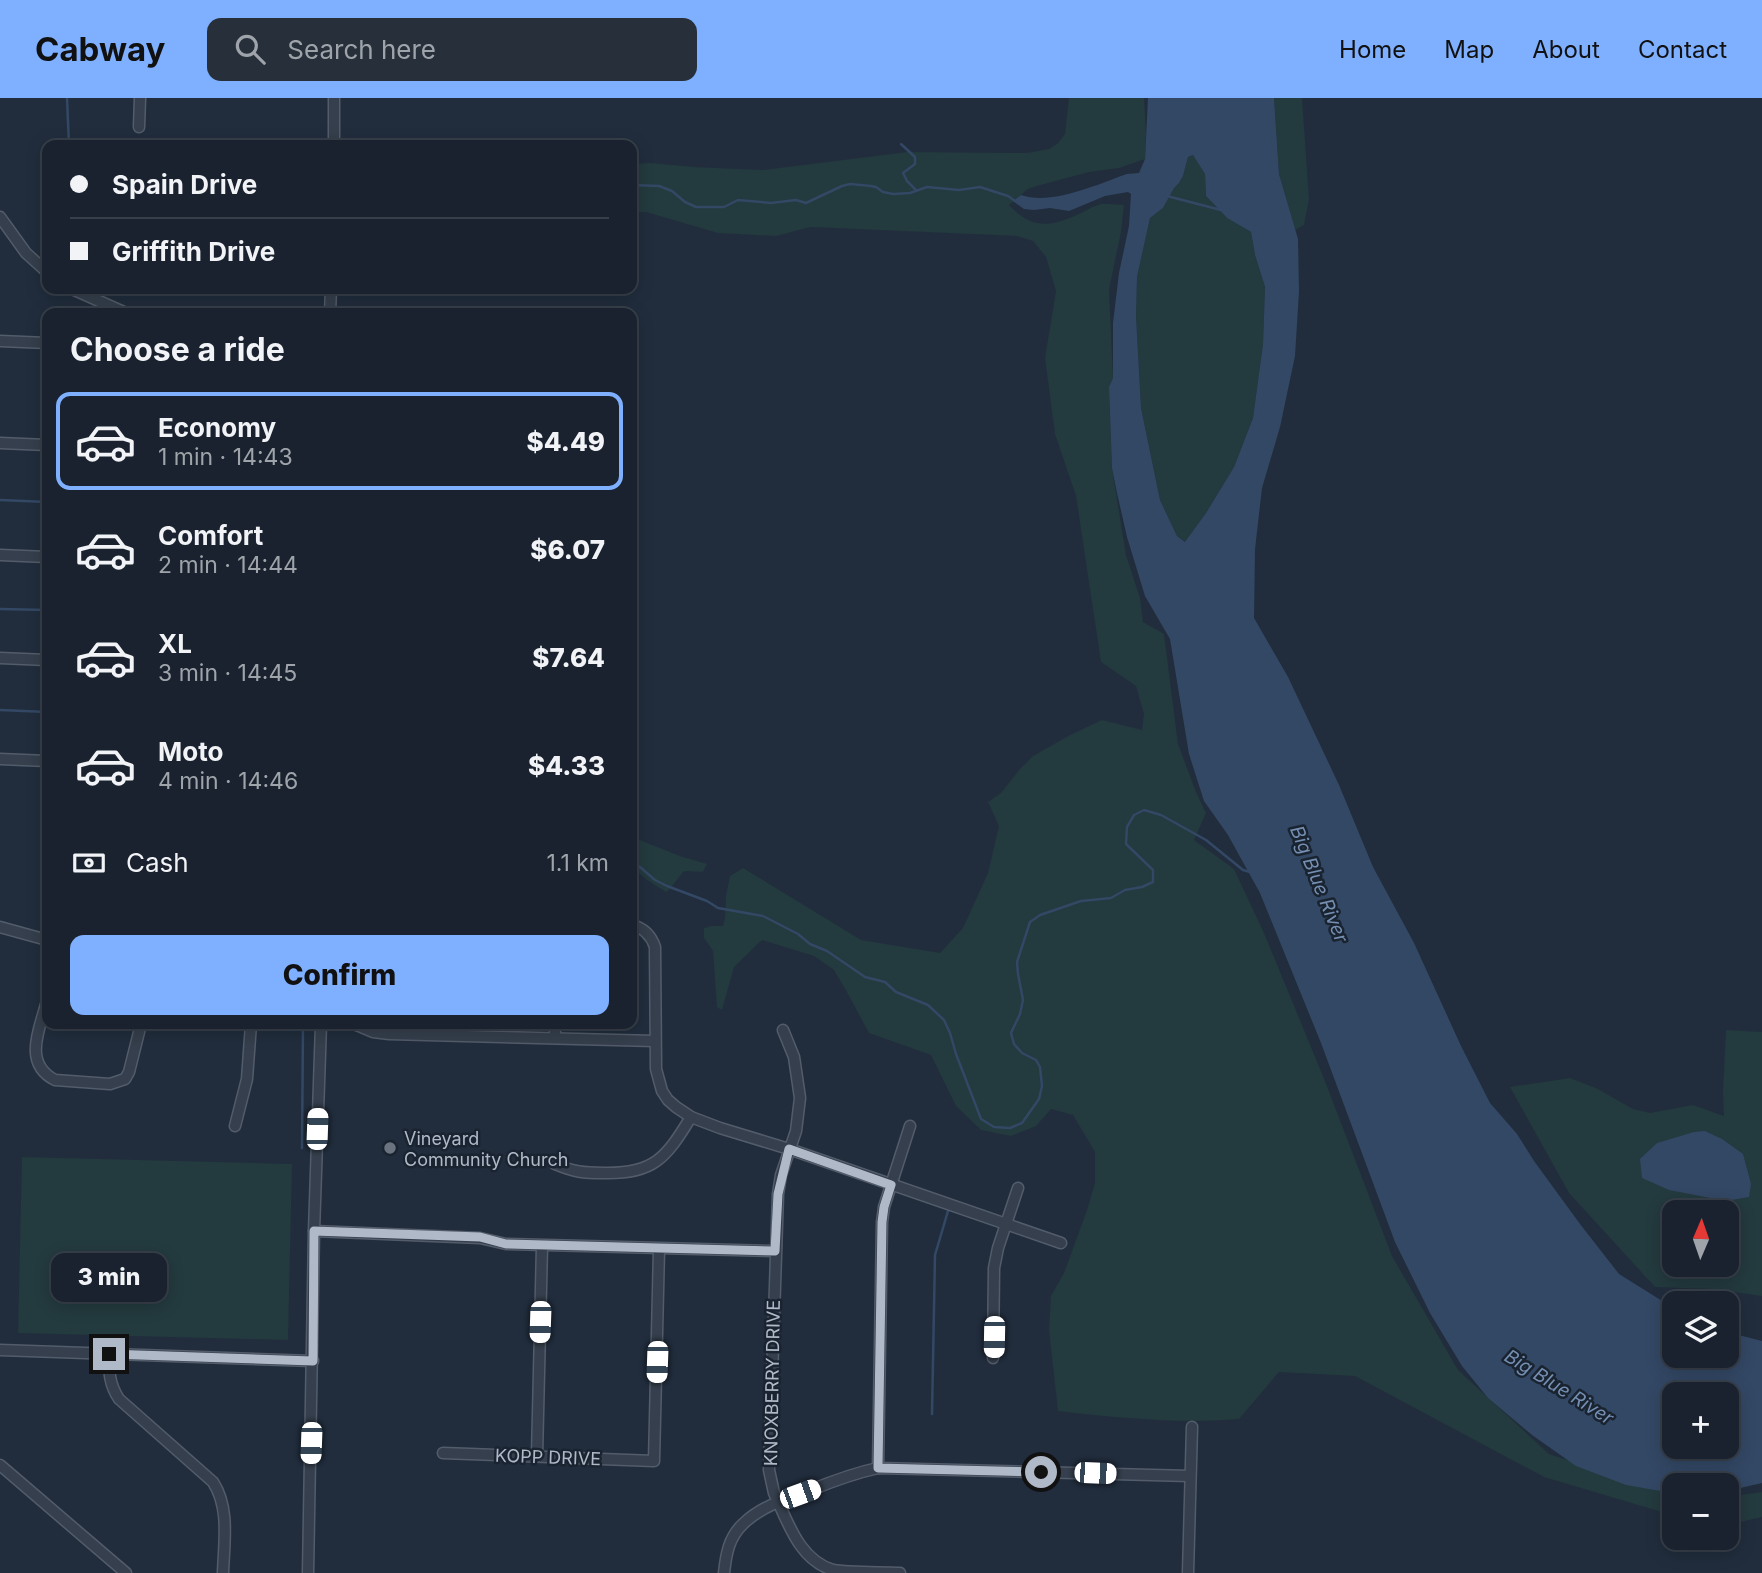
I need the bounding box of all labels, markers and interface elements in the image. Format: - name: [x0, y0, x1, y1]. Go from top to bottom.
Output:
- search box: [207, 18, 697, 81]
- text: Cabway: [35, 29, 165, 69]
- icon: search: [231, 30, 269, 68]
- text: Search here: [287, 34, 436, 65]
- text: Home: [1339, 35, 1406, 64]
- text: Map: [1444, 35, 1494, 64]
- text: About: [1532, 35, 1600, 64]
- text: Contact: [1638, 35, 1727, 64]
- text: Spain Drive: [112, 169, 257, 200]
- text: Griffith Drive: [112, 236, 275, 267]
- text: Choose a ride: [70, 330, 285, 369]
- icon: car: [74, 410, 137, 473]
- text: Economy: [158, 412, 276, 443]
- text: $4.49: [527, 426, 605, 457]
- text: 1 min · 14:43: [158, 443, 293, 471]
- icon: car: [74, 518, 137, 581]
- text: Comfort: [158, 520, 263, 551]
- text: $6.07: [530, 534, 605, 565]
- text: 2 min · 14:44: [158, 551, 298, 579]
- icon: car: [74, 626, 137, 689]
- text: XL: [158, 628, 192, 659]
- text: $7.64: [532, 642, 605, 673]
- text: 3 min · 14:45: [158, 659, 297, 687]
- icon: car: [74, 734, 137, 797]
- text: Moto: [158, 736, 223, 767]
- text: $4.33: [528, 750, 605, 781]
- text: 4 min · 14:46: [158, 767, 298, 795]
- water label: Big Blue River: [1285, 822, 1353, 946]
- icon: cash: [70, 844, 108, 882]
- text: Cash: [126, 847, 189, 878]
- text: 1.1 km: [546, 849, 609, 877]
- button: Confirm: [70, 935, 609, 1015]
- car: [306, 1108, 329, 1150]
- place label: Vineyard Community Church: [404, 1128, 568, 1170]
- marker: Vineyard Community Church: [382, 1140, 398, 1156]
- north arrow: [1662, 1200, 1740, 1278]
- map controls: [1662, 1200, 1739, 1550]
- callout: 3 min: [51, 1252, 167, 1302]
- text: 3 min: [78, 1263, 140, 1291]
- button: layers: [1662, 1291, 1739, 1368]
- street label: KNOXBERRY DRIVE: [760, 1300, 784, 1466]
- car: [529, 1301, 552, 1343]
- car: [984, 1316, 1005, 1358]
- route end: [93, 1338, 125, 1370]
- car: [646, 1341, 669, 1383]
- water label: Big Blue River: [1500, 1344, 1618, 1430]
- button: +: [1662, 1382, 1739, 1459]
- car: [300, 1422, 323, 1464]
- street label: KOPP DRIVE: [495, 1445, 601, 1469]
- route start: [1025, 1456, 1057, 1488]
- car: [1074, 1462, 1117, 1484]
- button: −: [1662, 1473, 1739, 1550]
- car: [777, 1477, 824, 1511]

